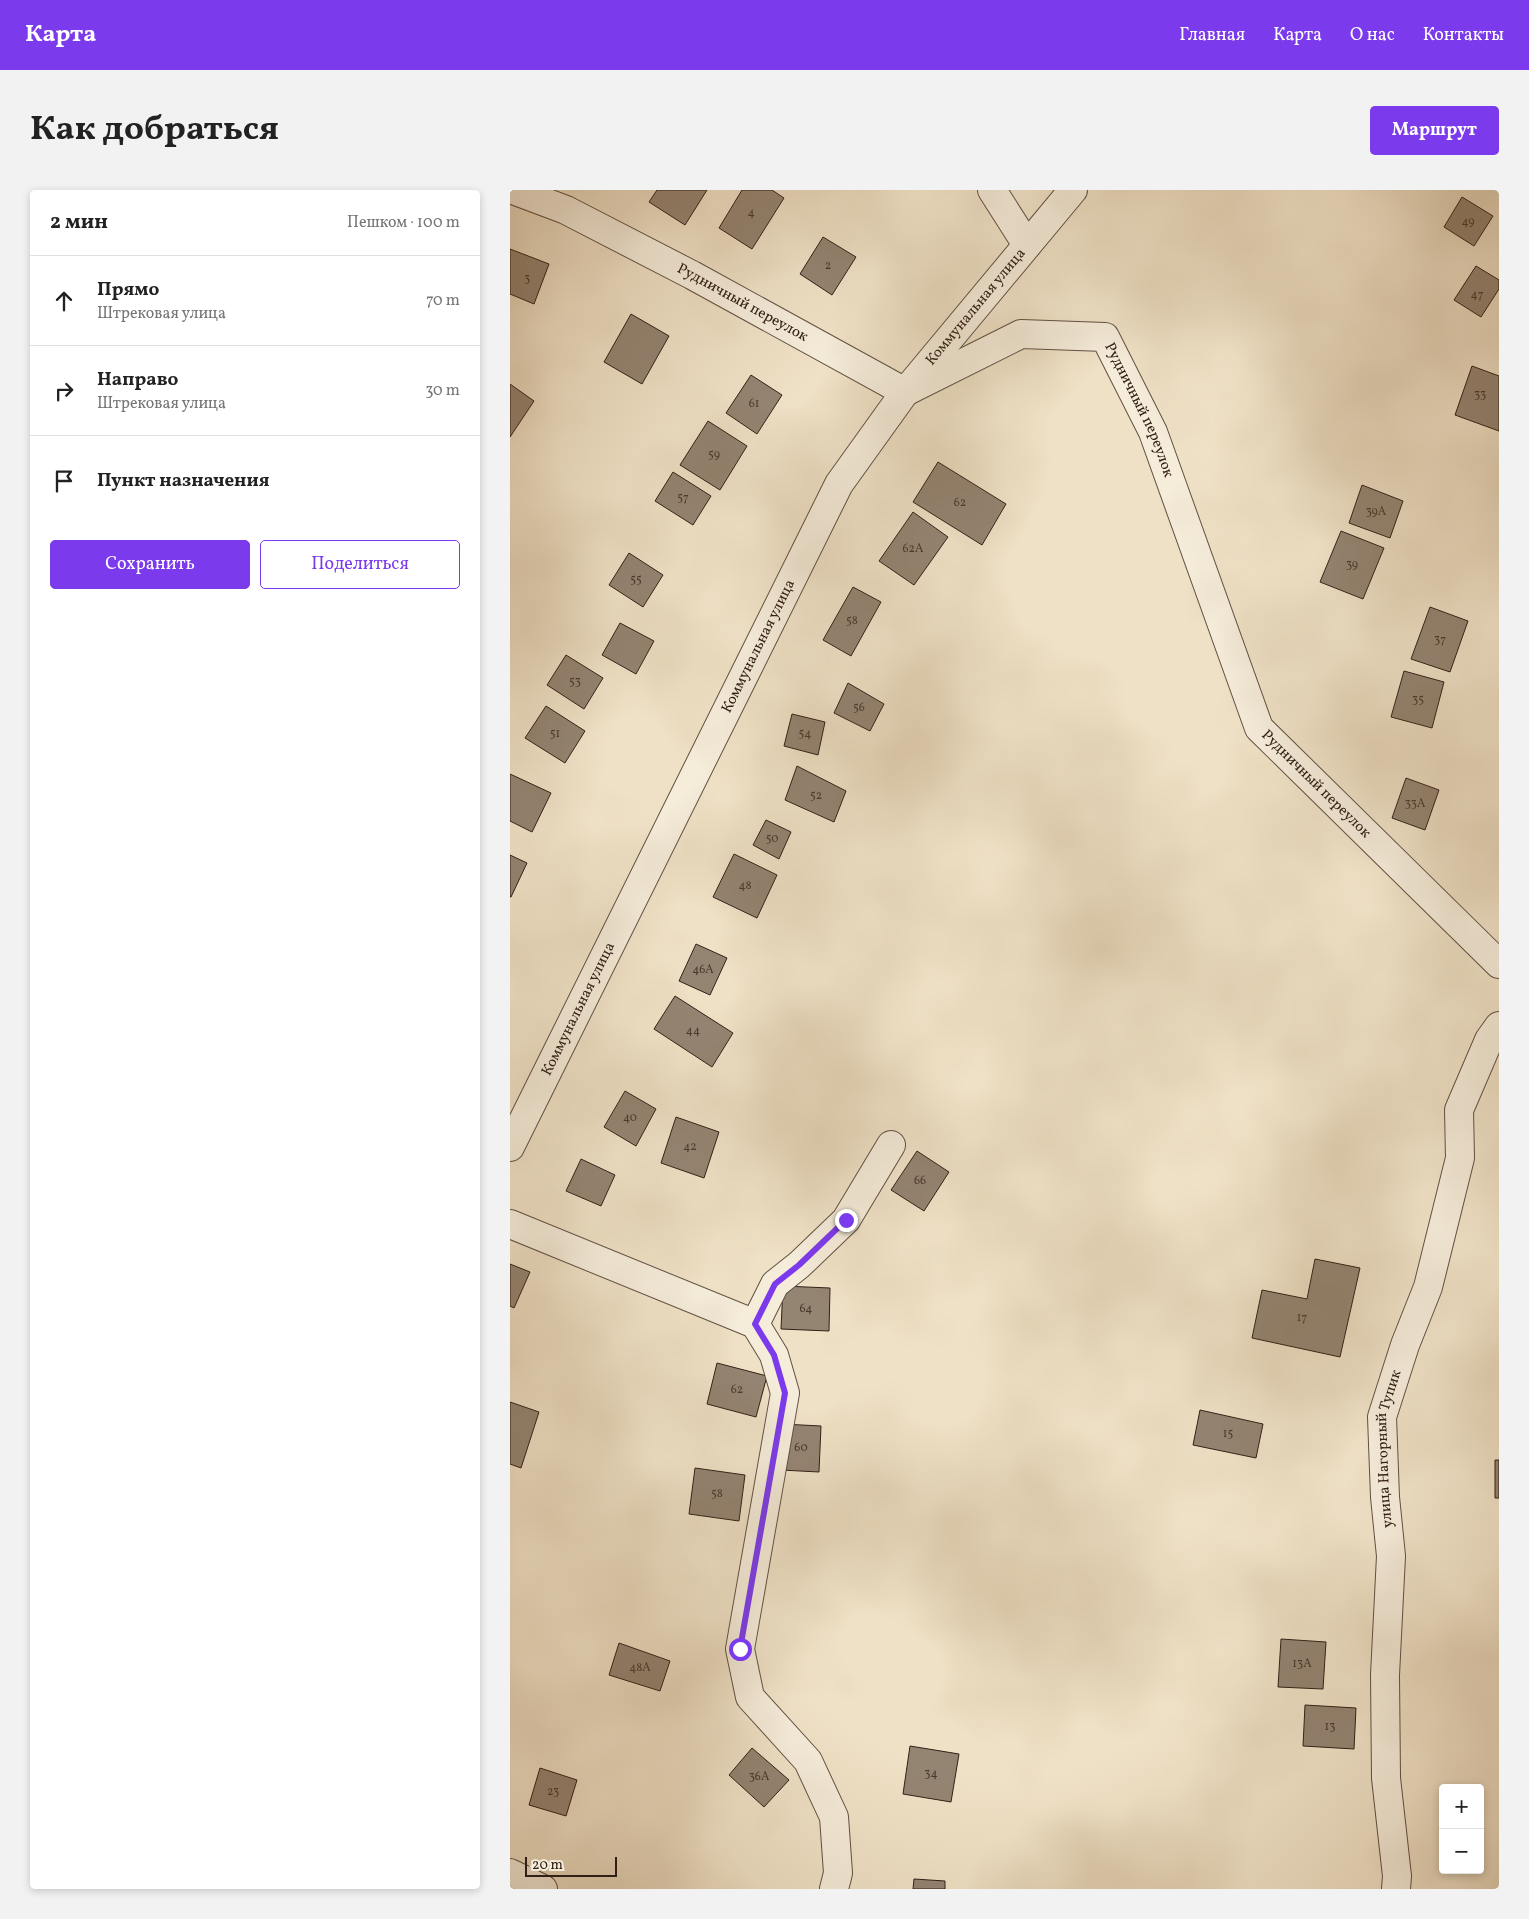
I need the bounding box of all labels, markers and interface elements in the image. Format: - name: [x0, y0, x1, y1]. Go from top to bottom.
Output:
- text: Карта: [25, 18, 96, 52]
- text: Главная: [1179, 23, 1245, 48]
- text: Карта: [1273, 23, 1322, 48]
- text: О нас: [1350, 23, 1395, 48]
- text: Контакты: [1423, 23, 1504, 48]
- text: Как добраться: [30, 106, 279, 154]
- button: Маршрут: [1370, 106, 1499, 155]
- house number: 4: [747, 205, 755, 221]
- text: 2 мин: [50, 208, 108, 237]
- text: Пешком · 100 m: [347, 212, 460, 234]
- house number: 49: [1461, 214, 1475, 230]
- street label: Коммунальная улица: [921, 244, 1031, 370]
- street label: Рудничный переулок: [673, 258, 812, 347]
- house number: 2: [825, 258, 831, 274]
- house number: 3: [524, 271, 530, 287]
- text: Прямо: [97, 277, 159, 303]
- icon: ahead: [50, 287, 78, 315]
- house number: 47: [1471, 287, 1484, 303]
- text: 70 m: [426, 290, 460, 312]
- text: Штрековая улица: [97, 303, 226, 325]
- street label: Рудничный переулок: [1099, 339, 1179, 480]
- text: Направо: [97, 367, 179, 393]
- icon: right: [50, 377, 78, 405]
- text: 30 m: [425, 380, 460, 402]
- house number: 33: [1474, 387, 1486, 403]
- text: Штрековая улица: [97, 393, 226, 415]
- house number: 61: [749, 396, 759, 412]
- house number: 59: [708, 447, 720, 463]
- icon: arrive: [50, 467, 78, 495]
- text: Пункт назначения: [97, 468, 270, 494]
- house number: 57: [677, 490, 689, 506]
- house number: 62: [954, 495, 966, 511]
- house number: 39А: [1366, 504, 1387, 520]
- button: Сохранить: [50, 540, 250, 589]
- button: Поделиться: [260, 540, 460, 589]
- house number: 62А: [903, 541, 924, 557]
- house number: 39: [1346, 557, 1358, 573]
- house number: 55: [630, 572, 642, 588]
- street label: Коммунальная улица: [716, 576, 800, 717]
- house number: 58: [846, 613, 858, 629]
- house number: 37: [1434, 632, 1446, 648]
- house number: 53: [569, 674, 581, 690]
- house number: 35: [1412, 692, 1424, 708]
- house number: 56: [853, 700, 865, 716]
- street label: Рудничный переулок: [1256, 725, 1376, 843]
- house number: 51: [550, 726, 560, 742]
- house number: 54: [799, 726, 811, 742]
- house number: 52: [810, 788, 822, 804]
- house number: 33А: [1405, 796, 1426, 812]
- house number: 50: [766, 831, 778, 847]
- house number: 48: [738, 878, 752, 894]
- street label: Коммунальная улица: [536, 939, 620, 1079]
- house number: 46А: [692, 962, 714, 978]
- house number: 44: [686, 1023, 700, 1039]
- house number: 40: [623, 1110, 637, 1126]
- house number: 42: [683, 1139, 697, 1155]
- house number: 66: [914, 1173, 926, 1189]
- route end: [835, 1209, 858, 1232]
- house number: 64: [800, 1301, 812, 1317]
- house number: 17: [1297, 1310, 1307, 1326]
- street label: улица Нагорный Тупик: [1371, 1367, 1407, 1529]
- house number: 62: [731, 1382, 743, 1398]
- house number: 15: [1223, 1426, 1233, 1442]
- house number: 60: [794, 1440, 808, 1456]
- house number: 58: [711, 1486, 723, 1502]
- route start: [729, 1638, 752, 1661]
- house number: 13А: [1292, 1656, 1312, 1672]
- house number: 48А: [629, 1660, 651, 1676]
- house number: 13: [1325, 1719, 1335, 1735]
- house number: 34: [924, 1766, 938, 1782]
- house number: 36А: [749, 1769, 770, 1785]
- house number: 23: [547, 1784, 559, 1800]
- map controls: [1439, 1784, 1484, 1874]
- button: +: [1439, 1784, 1484, 1829]
- button: −: [1439, 1829, 1484, 1874]
- scale bar: [525, 1854, 618, 1877]
- text: 20 m: [532, 1856, 563, 1875]

